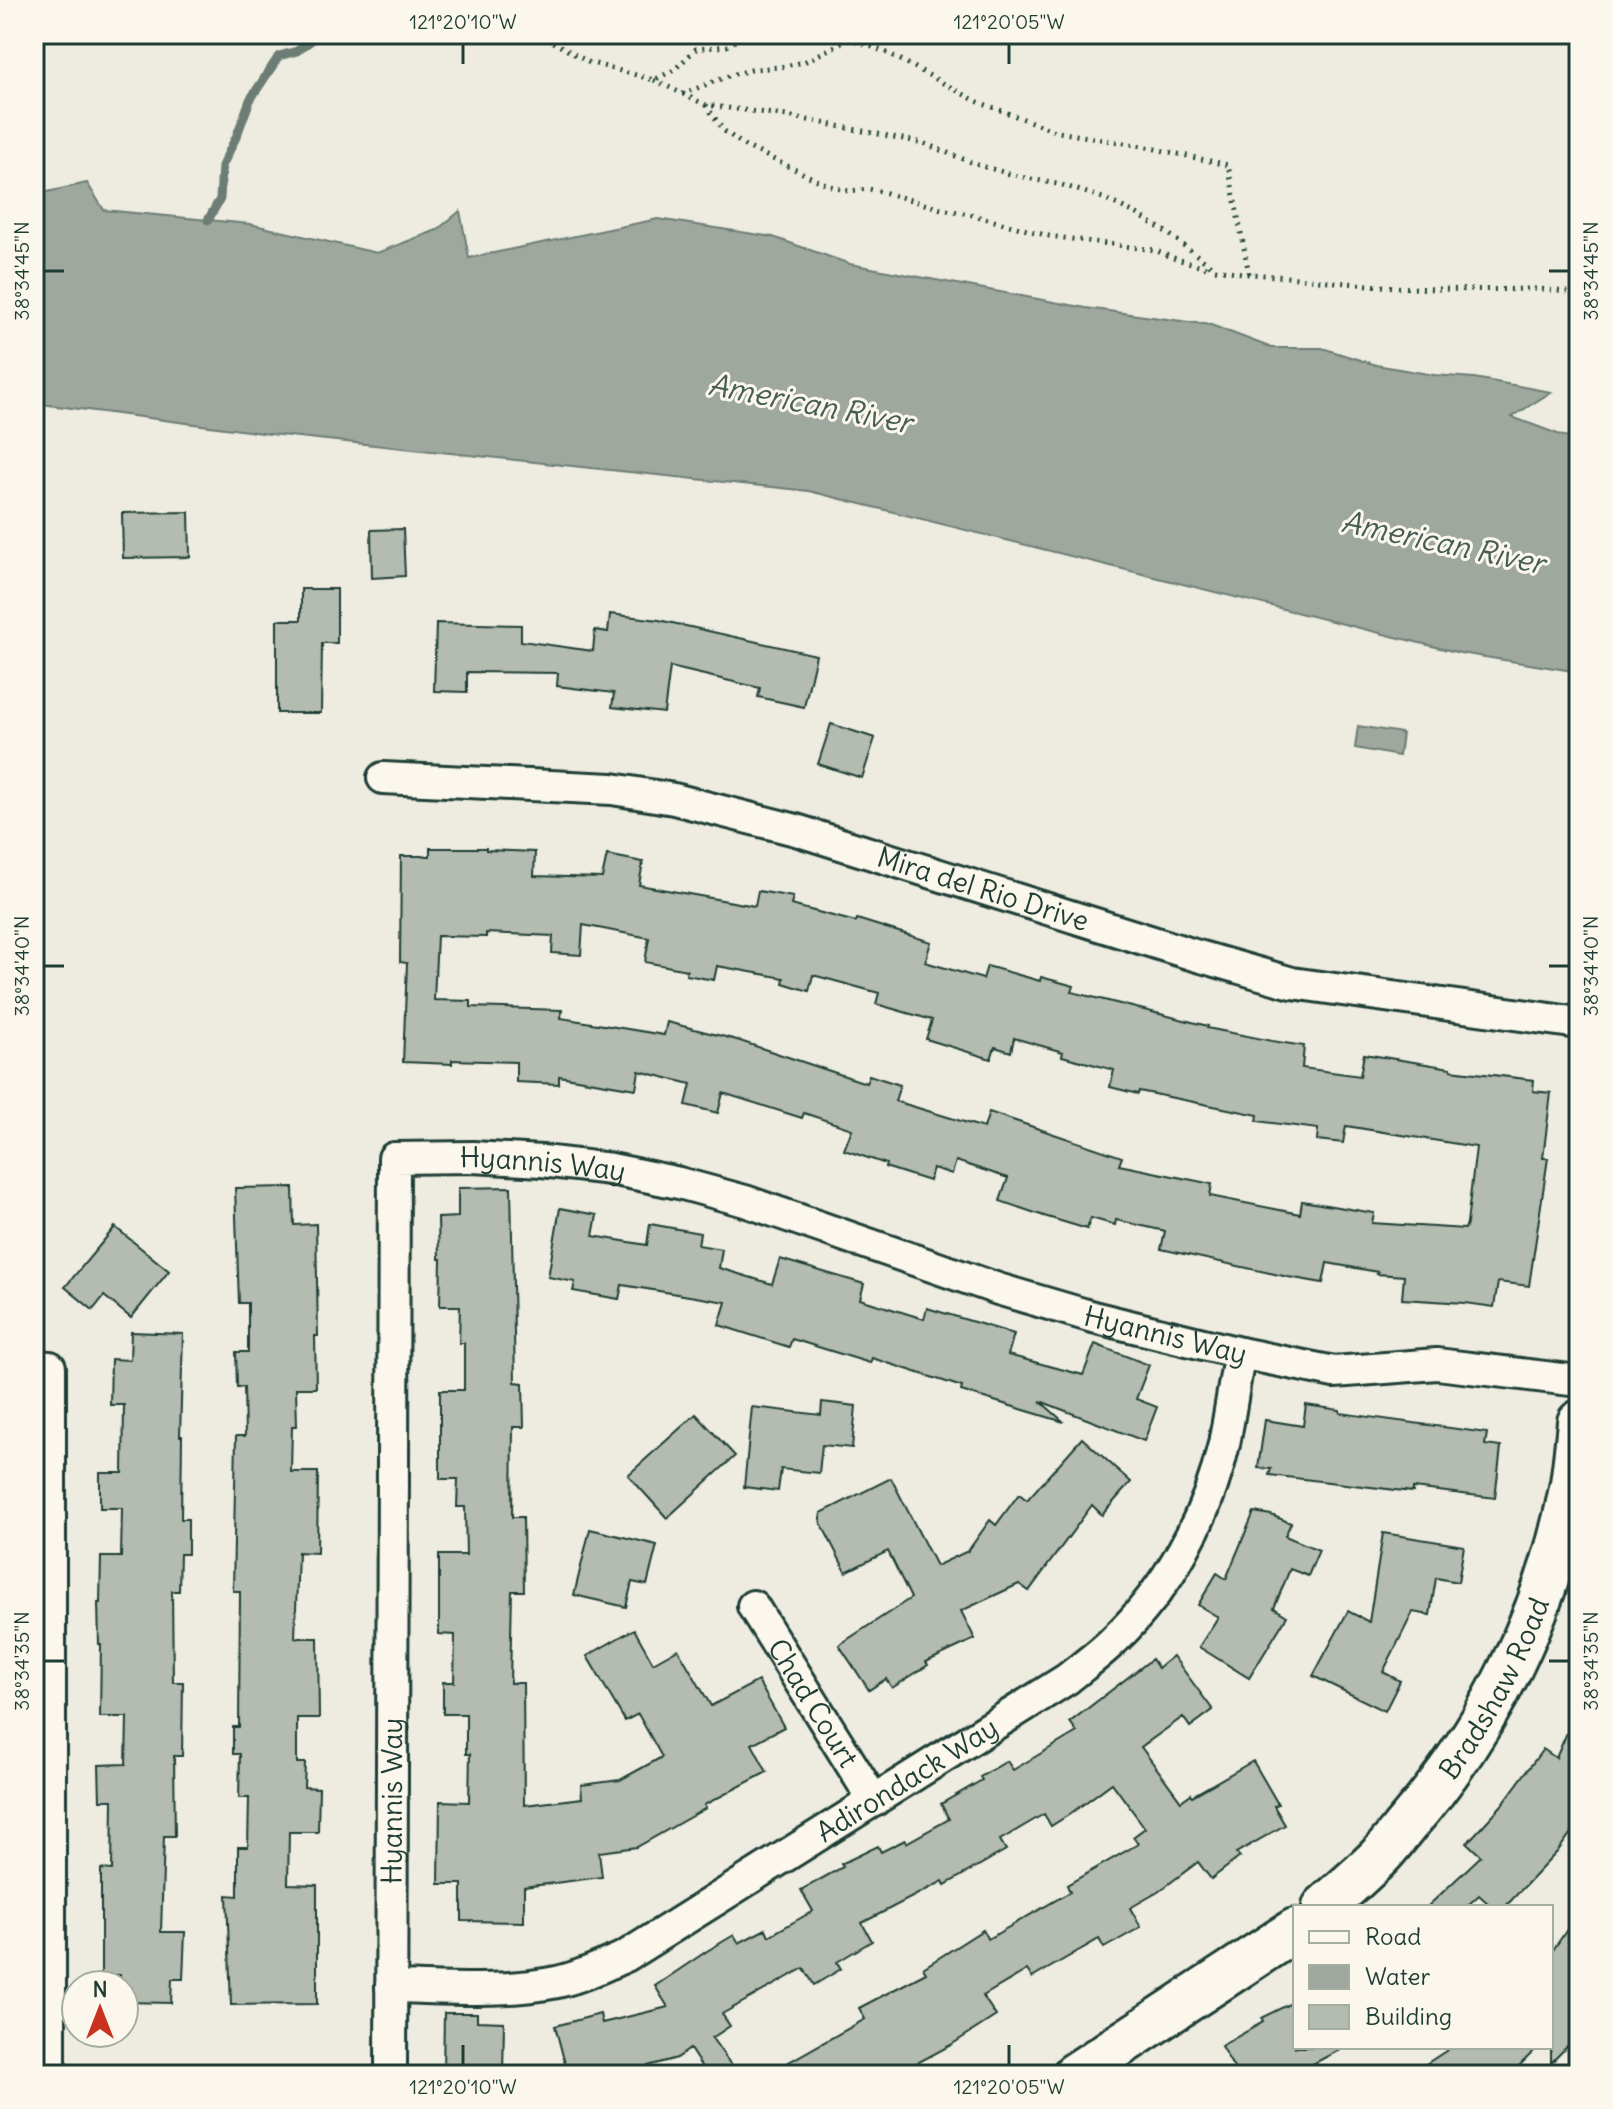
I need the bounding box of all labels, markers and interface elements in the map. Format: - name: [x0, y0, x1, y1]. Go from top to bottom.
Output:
- text: 121°20'10"W: [409, 9, 517, 34]
- text: 121°20'05"W: [953, 9, 1065, 34]
- text: 38°34'45"N: [9, 221, 34, 321]
- text: 38°34'45"N: [1578, 221, 1603, 321]
- water label: American River: [705, 365, 919, 442]
- water label: American River: [1338, 502, 1552, 583]
- street label: Mira del Rio Drive: [873, 839, 1093, 939]
- text: 38°34'40"N: [9, 915, 34, 1017]
- text: 38°34'40"N: [1578, 915, 1603, 1017]
- street label: Hyannis Way: [460, 1139, 629, 1190]
- street label: Hyannis Way: [1080, 1297, 1251, 1372]
- street label: Bradshaw Road: [1431, 1592, 1557, 1786]
- text: 38°34'35"N: [9, 1611, 34, 1711]
- text: 38°34'35"N: [1578, 1611, 1603, 1711]
- street label: Chad Court: [760, 1632, 867, 1774]
- street label: Adirondack Way: [809, 1709, 1004, 1850]
- street label: Hyannis Way: [374, 1718, 410, 1884]
- legend: [1293, 1905, 1553, 2049]
- text: Road: [1365, 1921, 1421, 1951]
- text: Water: [1365, 1961, 1430, 1991]
- north arrow: [60, 1969, 140, 2049]
- text: N: [92, 1975, 108, 2003]
- text: Building: [1365, 2001, 1452, 2031]
- text: 121°20'10"W: [409, 2074, 517, 2099]
- text: 121°20'05"W: [953, 2074, 1065, 2099]

